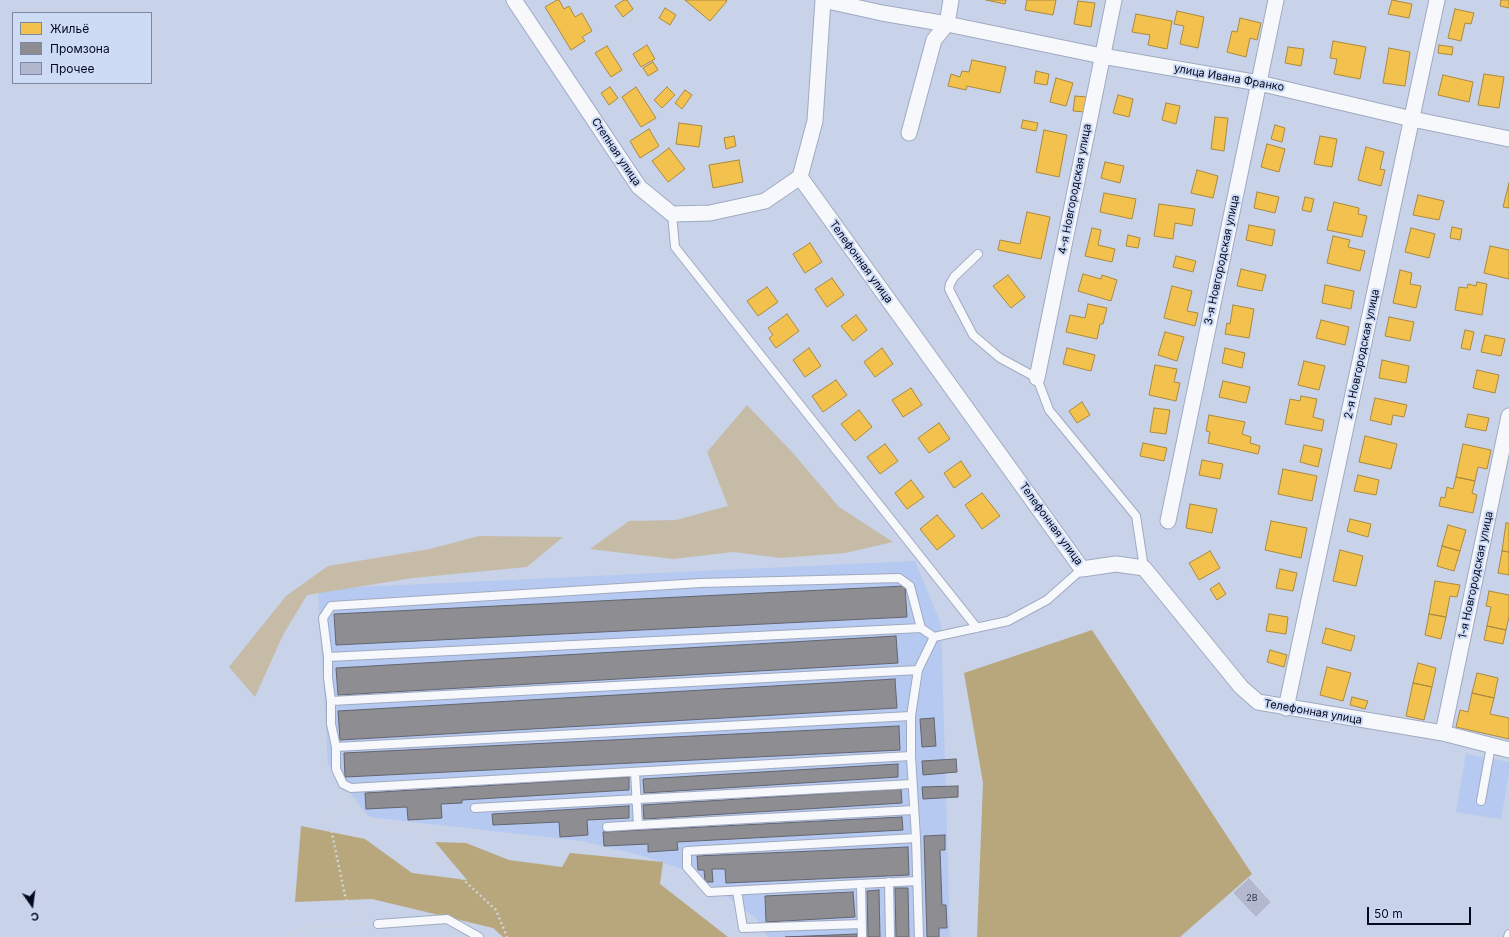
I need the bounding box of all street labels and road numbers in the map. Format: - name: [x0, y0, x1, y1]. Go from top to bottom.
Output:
- street label: улица Ивана Франко: [1173, 62, 1285, 94]
- street label: Степная улица: [588, 116, 644, 188]
- street label: 4-я Новгородская улица: [1056, 123, 1094, 255]
- street label: 3-я Новгородская улица: [1202, 194, 1242, 326]
- street label: Телефонная улица: [827, 218, 895, 306]
- street label: 2-я Новгородская улица: [1342, 288, 1382, 420]
- street label: Телефонная улица: [1017, 480, 1085, 568]
- street label: 1-я Новгородская улица: [1456, 510, 1496, 640]
- street label: Телефонная улица: [1263, 697, 1363, 727]

